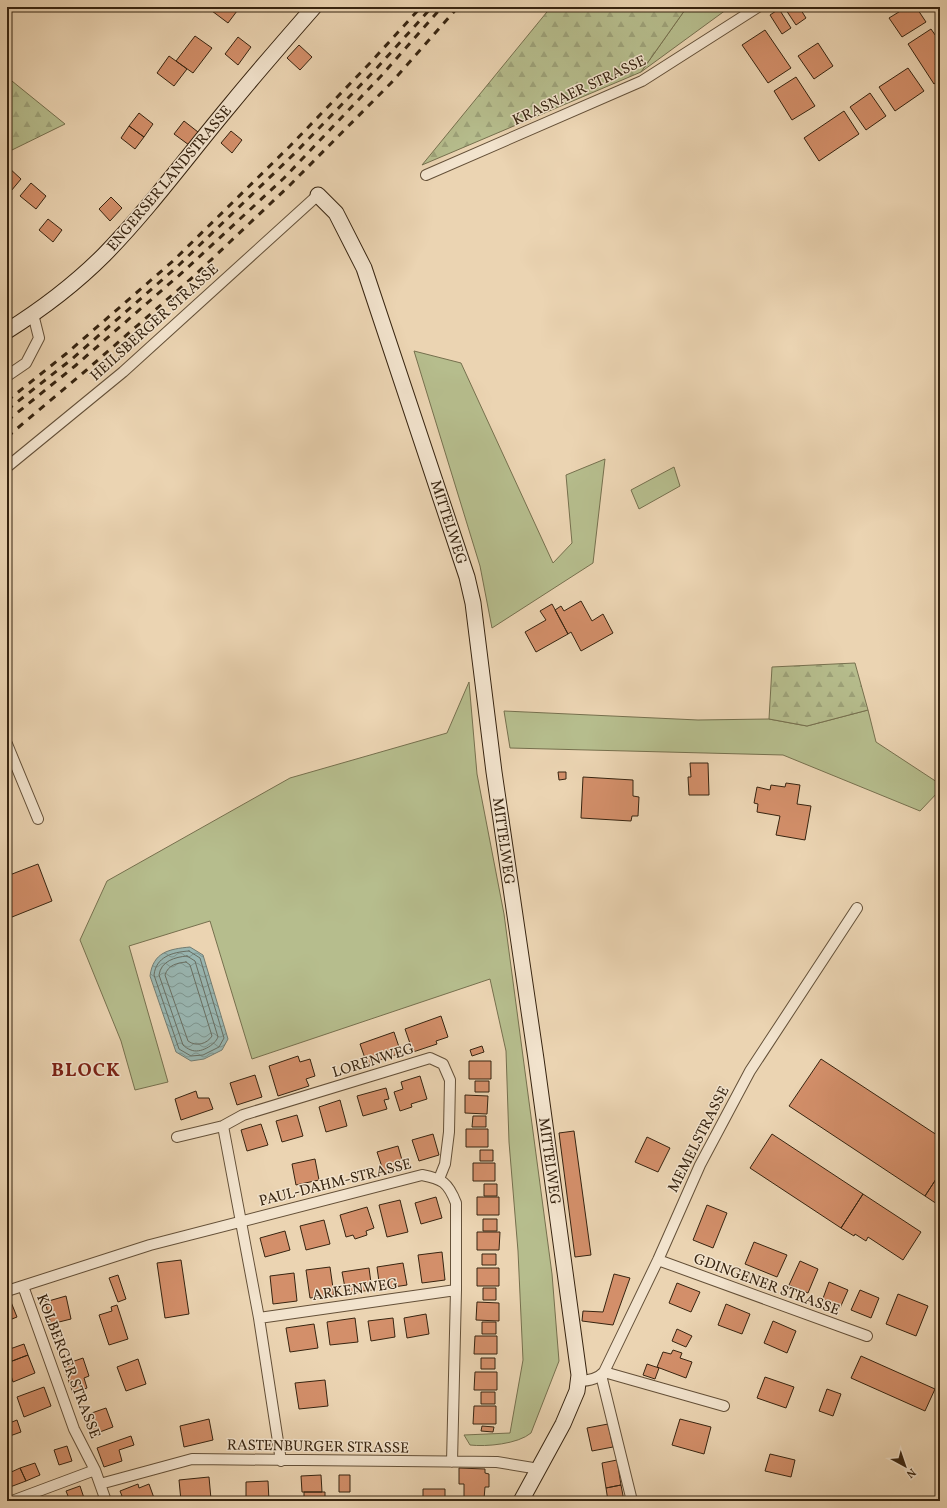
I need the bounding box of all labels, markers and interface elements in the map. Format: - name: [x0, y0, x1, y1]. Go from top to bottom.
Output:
- street label: KRASNAER STRASSE: [509, 51, 650, 132]
- street label: ENGERSER LANDSTRASSE: [103, 102, 237, 256]
- street label: HEILSBERGER STRASSE: [86, 260, 224, 387]
- street label: MITTELWEG: [424, 478, 471, 567]
- street label: MITTELWEG: [486, 796, 519, 886]
- street label: LORENWEG: [330, 1039, 417, 1084]
- district label: BLOCK: [51, 1058, 121, 1084]
- street label: MEMELSTRASSE: [663, 1083, 735, 1196]
- street label: MITTELWEG: [532, 1116, 565, 1206]
- street label: PAUL-DAHM-STRASSE: [257, 1154, 414, 1213]
- street label: GDINGENER STRASSE: [690, 1249, 843, 1322]
- street label: ARKENWEG: [311, 1274, 399, 1307]
- street label: KOLBERGER STRASSE: [30, 1291, 105, 1442]
- street label: RASTENBURGER STRASSE: [227, 1435, 409, 1460]
- north arrow: [885, 1446, 925, 1486]
- text: N: [903, 1464, 918, 1481]

